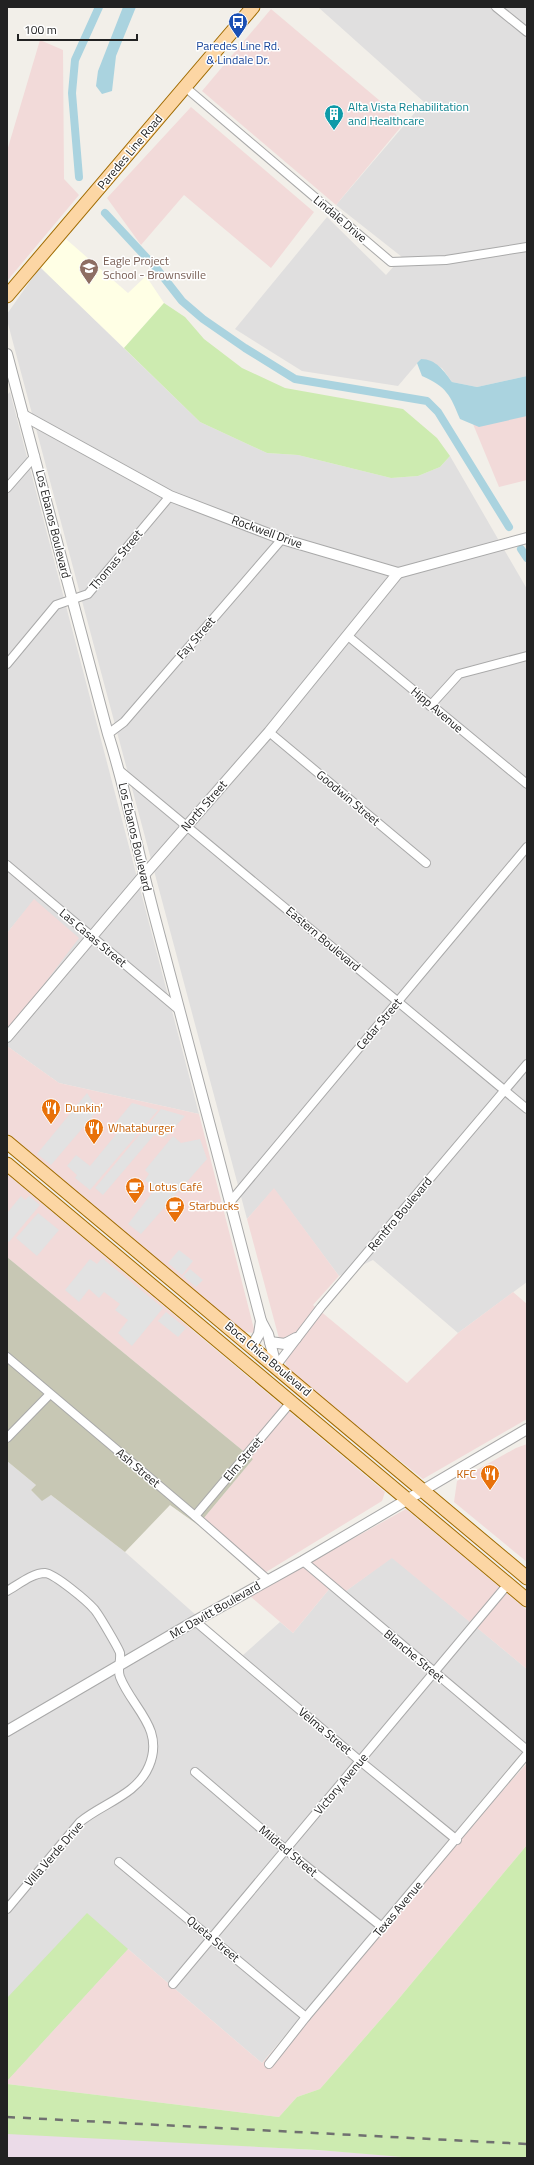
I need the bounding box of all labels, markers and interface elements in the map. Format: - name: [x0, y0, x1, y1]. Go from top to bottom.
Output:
- bus stop icon: Paredes Line Rd. & Lindale Dr.: [227, 11, 249, 39]
- scale bar: [18, 16, 137, 42]
- text: 100 m: [24, 20, 57, 39]
- place label: Paredes Line Rd. & Lindale Dr.: [196, 36, 280, 69]
- place label: Alta Vista Rehabilitation and Healthcare: [348, 97, 469, 130]
- building icon: Alta Vista Rehabilitation and Healthcare: [323, 103, 345, 131]
- street label: Paredes Line Road: [92, 110, 167, 194]
- street label: Lindale Drive: [309, 190, 371, 247]
- place label: Eagle Project School - Brownsville: [103, 251, 206, 284]
- school or university icon: Eagle Project School - Brownsville: [78, 257, 100, 285]
- street label: Los Ebanos Boulevard: [31, 468, 76, 580]
- street label: Rockwell Drive: [229, 510, 305, 553]
- street label: Thomas Street: [84, 525, 147, 594]
- street label: Fay Street: [172, 612, 220, 663]
- street label: Hipp Avenue: [407, 682, 468, 737]
- street label: Goodwin Street: [312, 765, 385, 831]
- street label: North Street: [176, 775, 232, 836]
- street label: Los Ebanos Boulevard: [114, 781, 157, 893]
- street label: Eastern Boulevard: [282, 902, 365, 976]
- street label: Las Casas Street: [55, 904, 132, 972]
- street label: Cedar Street: [351, 993, 407, 1054]
- restaurant icon: Dunkin': [40, 1097, 62, 1125]
- place label: Dunkin': [65, 1098, 103, 1117]
- restaurant icon: Whataburger: [83, 1117, 105, 1145]
- place label: Whataburger: [108, 1118, 174, 1137]
- street label: Rentfro Boulevard: [363, 1172, 436, 1255]
- cafe icon: Lotus Café: [124, 1176, 146, 1204]
- place label: Lotus Café: [149, 1177, 202, 1196]
- cafe icon: Starbucks: [164, 1195, 186, 1223]
- place label: Starbucks: [189, 1196, 239, 1215]
- street label: Boca Chica Boulevard: [221, 1317, 316, 1401]
- street label: Elm Street: [218, 1432, 267, 1485]
- street label: Ash Street: [112, 1443, 165, 1492]
- restaurant icon: KFC: [479, 1463, 501, 1491]
- place label: KFC: [456, 1464, 476, 1483]
- street label: Mc Davitt Boulevard: [166, 1576, 264, 1643]
- street label: Blanche Street: [380, 1625, 449, 1687]
- street label: Velma Street: [294, 1702, 357, 1759]
- street label: Victory Avenue: [309, 1749, 372, 1819]
- street label: Villa Verde Drive: [20, 1817, 88, 1891]
- street label: Mildred Street: [255, 1820, 323, 1881]
- street label: Texas Avenue: [368, 1876, 427, 1941]
- street label: Queta Street: [183, 1911, 245, 1967]

